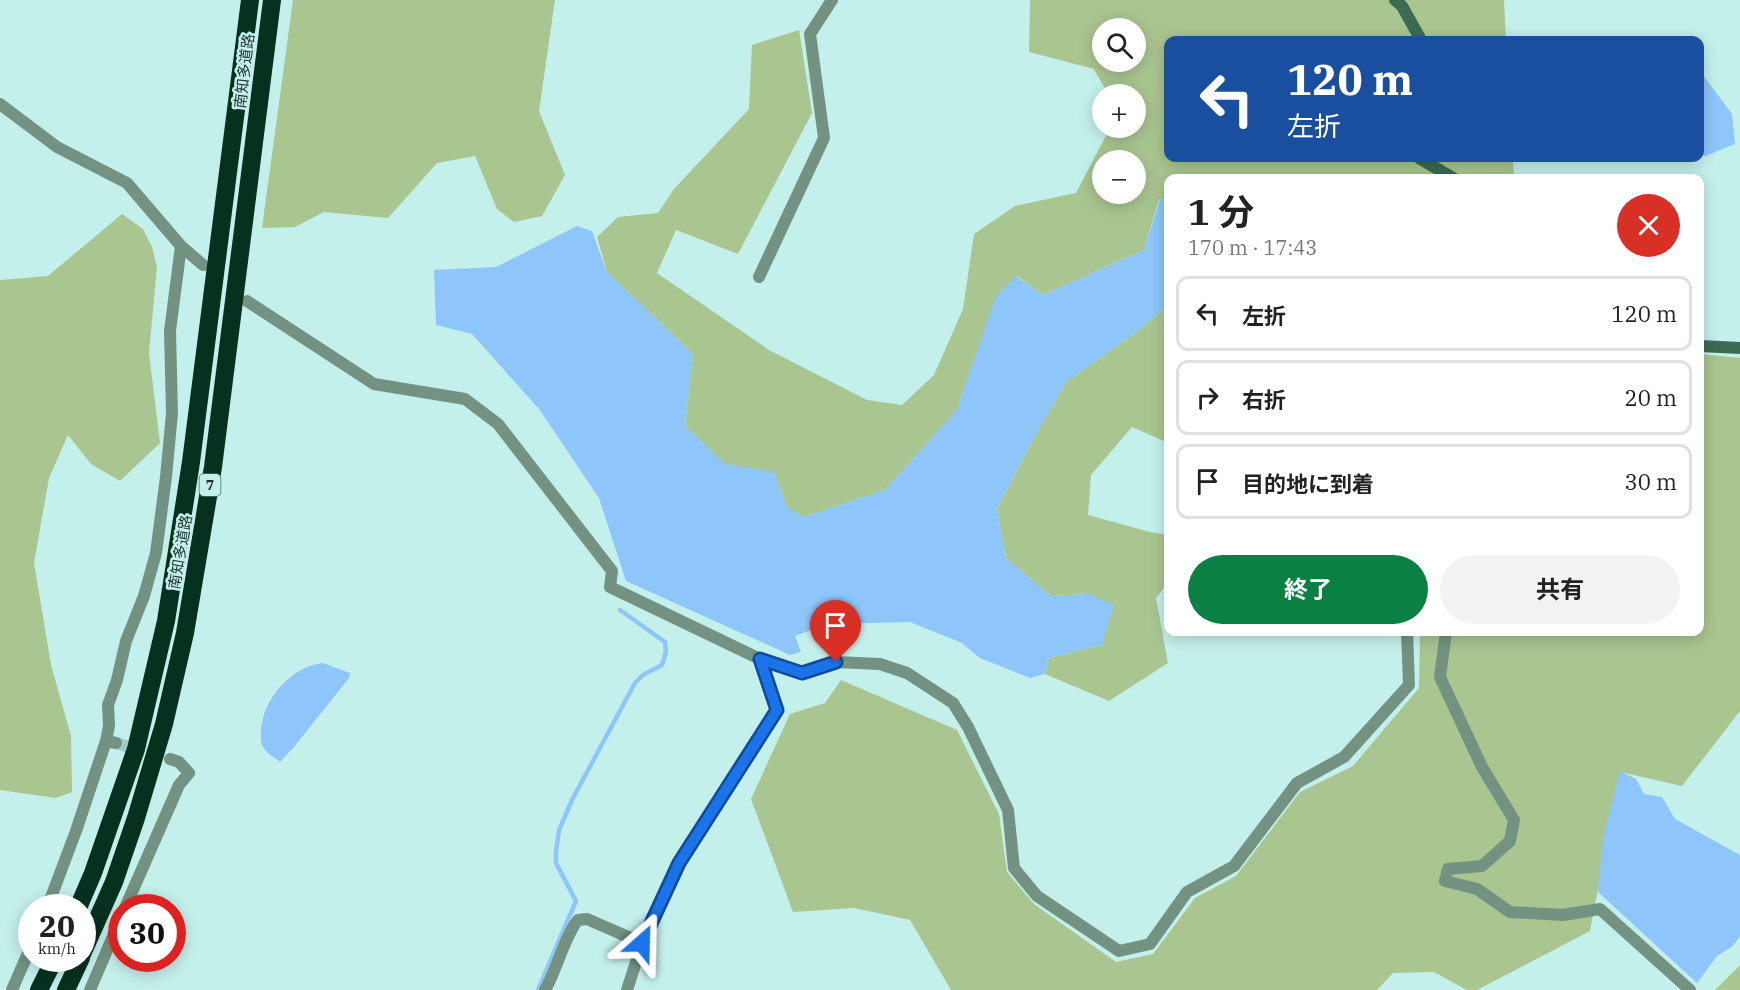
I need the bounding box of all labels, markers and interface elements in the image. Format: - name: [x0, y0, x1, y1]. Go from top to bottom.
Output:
- map controls: [1092, 18, 1146, 204]
- button: search: [1092, 18, 1146, 72]
- street label: 南知多道路: [230, 33, 258, 109]
- text: 120 m: [1287, 52, 1413, 107]
- icon: left: [1188, 60, 1266, 138]
- button: +: [1092, 84, 1146, 138]
- text: 左折: [1287, 108, 1341, 143]
- button: −: [1092, 150, 1146, 204]
- text: 1 分: [1188, 188, 1254, 235]
- button: close: [1617, 194, 1680, 257]
- text: 170 m · 17:43: [1188, 234, 1317, 261]
- icon: left: [1191, 297, 1224, 330]
- text: 120 m: [1611, 299, 1677, 328]
- text: 左折: [1242, 301, 1286, 330]
- icon: right: [1191, 381, 1224, 414]
- text: 20 m: [1625, 383, 1677, 412]
- text: 右折: [1242, 385, 1286, 414]
- icon: arrive: [1191, 465, 1224, 498]
- text: 30 m: [1625, 467, 1677, 496]
- text: 目的地に到着: [1242, 469, 1374, 498]
- road number: 7: [200, 474, 220, 496]
- street label: 南知多道路: [164, 513, 196, 591]
- button: 終了: [1188, 555, 1428, 624]
- button: 共有: [1440, 555, 1680, 624]
- pin: [810, 600, 861, 662]
- icon: arrive: [819, 609, 852, 642]
- speed limit sign: 30: [108, 894, 186, 972]
- text: 20: [39, 906, 75, 945]
- position arrow: [610, 911, 674, 975]
- text: km/h: [38, 939, 76, 958]

